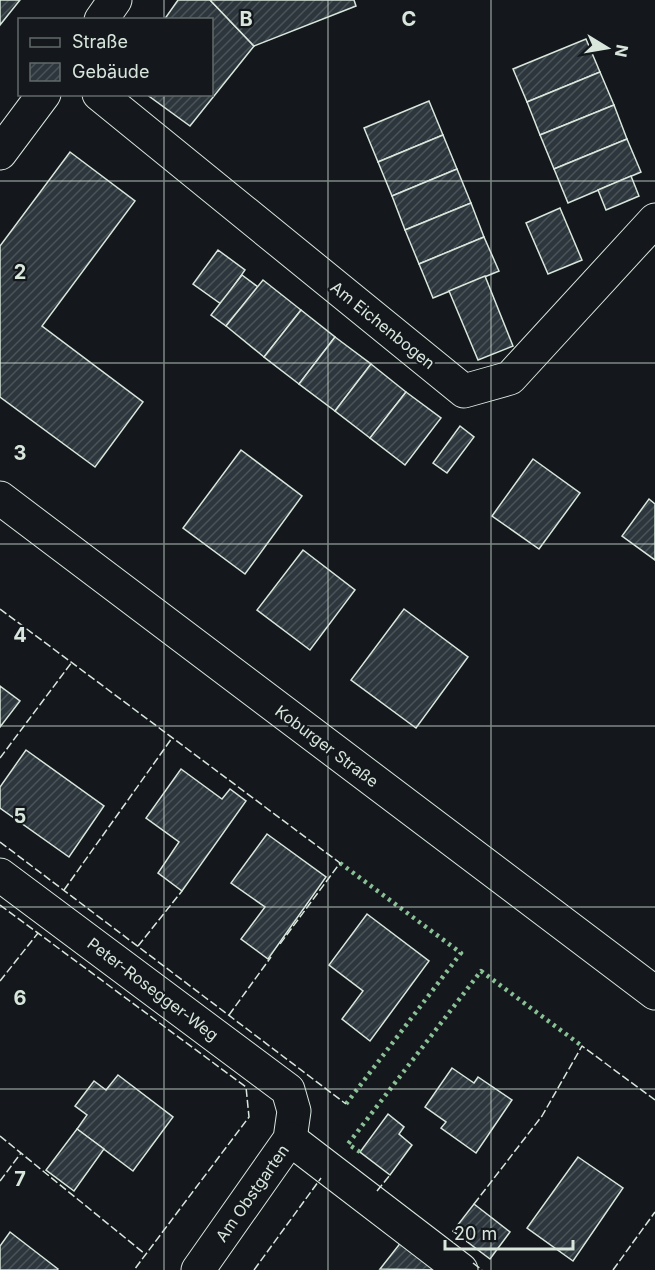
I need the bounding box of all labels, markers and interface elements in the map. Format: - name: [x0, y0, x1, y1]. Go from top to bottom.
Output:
- text: B: [239, 7, 253, 31]
- text: C: [402, 7, 416, 31]
- legend: [18, 18, 213, 96]
- north arrow: [577, 18, 637, 78]
- text: Straße: [72, 31, 128, 52]
- text: N: [611, 43, 633, 59]
- text: Gebäude: [72, 61, 149, 82]
- text: 2: [14, 260, 26, 284]
- street label: Am Eichenbogen: [327, 277, 439, 373]
- text: 3: [14, 441, 26, 465]
- text: 4: [13, 623, 27, 647]
- street label: Koburger Straße: [271, 701, 383, 791]
- text: 5: [14, 804, 26, 828]
- street label: Peter-Rosegger-Weg: [83, 933, 223, 1045]
- text: 6: [14, 986, 27, 1010]
- street label: Am Obstgarten: [211, 1141, 293, 1245]
- text: 7: [14, 1167, 26, 1191]
- scale bar: [445, 1213, 572, 1251]
- text: 20 m: [454, 1223, 497, 1244]

